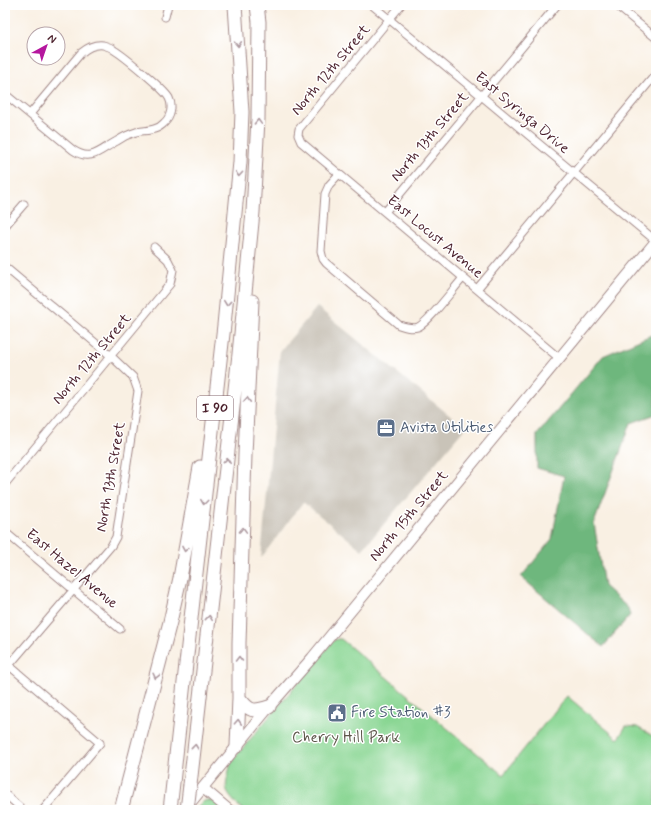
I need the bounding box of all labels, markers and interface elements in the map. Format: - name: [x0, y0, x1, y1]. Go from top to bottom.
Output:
- street label: North 12th Street: [287, 20, 375, 120]
- north arrow: [26, 26, 66, 66]
- text: N: [44, 31, 59, 47]
- one-way arrow: [233, 41, 242, 47]
- street label: East Syringa Drive: [470, 67, 574, 159]
- street label: North 13th Street: [386, 88, 474, 186]
- one-way arrow: [254, 119, 262, 125]
- one-way arrow: [234, 171, 243, 177]
- street label: East Locust Avenue: [383, 191, 487, 283]
- one-way arrow: [222, 300, 231, 306]
- street label: North 12th Street: [48, 309, 136, 409]
- road number: I 90: [197, 396, 233, 420]
- one-way arrow: [243, 397, 251, 403]
- office icon: Avista Utilities: [375, 417, 397, 439]
- place label: Avista Utilities: [400, 418, 494, 438]
- street label: North 13th Street: [91, 420, 131, 534]
- one-way arrow: [222, 457, 231, 464]
- street label: North 15th Street: [365, 466, 453, 566]
- one-way arrow: [200, 499, 209, 505]
- street label: East Hazel Avenue: [22, 525, 122, 613]
- one-way arrow: [238, 527, 247, 533]
- one-way arrow: [181, 546, 190, 552]
- one-way arrow: [204, 614, 213, 621]
- one-way arrow: [235, 656, 243, 662]
- one-way arrow: [152, 672, 161, 679]
- public building icon: Fire Station #3: [326, 702, 348, 724]
- place label: Fire Station #3: [351, 703, 451, 723]
- one-way arrow: [233, 719, 242, 725]
- park label: Cherry Hill Park: [292, 728, 401, 748]
- one-way arrow: [190, 744, 199, 750]

